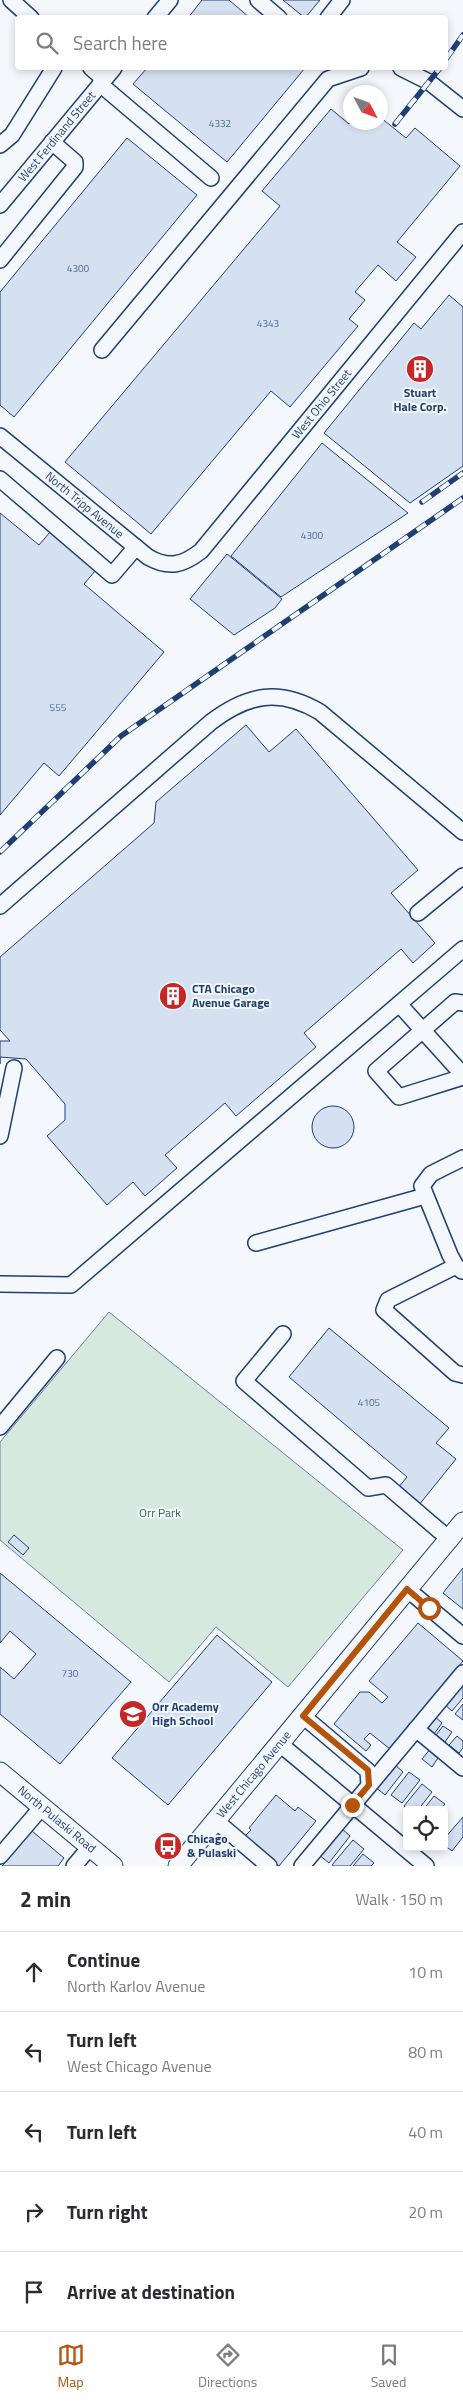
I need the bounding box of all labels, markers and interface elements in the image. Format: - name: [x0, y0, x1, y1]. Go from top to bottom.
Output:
- search box: [15, 15, 448, 70]
- text: Search here: [73, 28, 167, 57]
- icon: search: [33, 29, 61, 57]
- north arrow: [343, 85, 388, 130]
- street label: West Ferdinand Street: [13, 86, 100, 186]
- house number: 4332: [209, 116, 231, 131]
- house number: 4300: [67, 261, 90, 276]
- house number: 4343: [257, 316, 279, 331]
- building icon: Stuart Hale Corp.: [405, 354, 435, 384]
- street label: West Ohio Street: [287, 364, 356, 443]
- place label: Stuart Hale Corp.: [393, 383, 447, 416]
- street label: North Tripp Avenue: [41, 467, 128, 543]
- house number: 4300: [301, 528, 324, 543]
- house number: 555: [50, 700, 67, 715]
- place label: CTA Chicago Avenue Garage: [192, 979, 270, 1012]
- building icon: CTA Chicago Avenue Garage: [158, 981, 188, 1011]
- house number: 4105: [358, 1395, 381, 1410]
- park label: Orr Park: [139, 1503, 181, 1522]
- route start: [418, 1597, 441, 1620]
- house number: 730: [62, 1666, 79, 1681]
- place label: Orr Academy High School: [152, 1697, 219, 1730]
- school or university icon: Orr Academy High School: [118, 1699, 148, 1729]
- street label: West Chicago Avenue: [212, 1726, 295, 1822]
- street label: North Pulaski Road: [14, 1781, 100, 1857]
- route end: [341, 1794, 364, 1817]
- map controls: [403, 1806, 448, 1851]
- button: locate: [403, 1806, 448, 1851]
- place label: Chicago & Pulaski: [187, 1829, 236, 1862]
- bus stop icon: Chicago & Pulaski: [153, 1831, 183, 1861]
- text: 2 min: [20, 1883, 71, 1915]
- text: Walk · 150 m: [355, 1887, 443, 1911]
- text: Continue: [67, 1945, 140, 1974]
- icon: ahead: [20, 1958, 48, 1986]
- text: 10 m: [408, 1960, 443, 1984]
- text: North Karlov Avenue: [67, 1974, 205, 1998]
- text: Turn left: [67, 2025, 137, 2054]
- icon: left: [20, 2038, 48, 2066]
- text: 80 m: [408, 2040, 443, 2064]
- text: West Chicago Avenue: [67, 2054, 212, 2078]
- text: Turn left: [67, 2117, 137, 2146]
- icon: left: [20, 2118, 48, 2146]
- text: 40 m: [408, 2120, 443, 2144]
- text: Turn right: [67, 2197, 148, 2226]
- icon: right: [20, 2198, 48, 2226]
- text: 20 m: [408, 2200, 443, 2224]
- text: Arrive at destination: [67, 2277, 235, 2306]
- icon: arrive: [20, 2278, 48, 2306]
- tab: Map: [57, 2341, 85, 2392]
- tab: Directions: [198, 2341, 257, 2392]
- tab: Saved: [371, 2341, 406, 2392]

